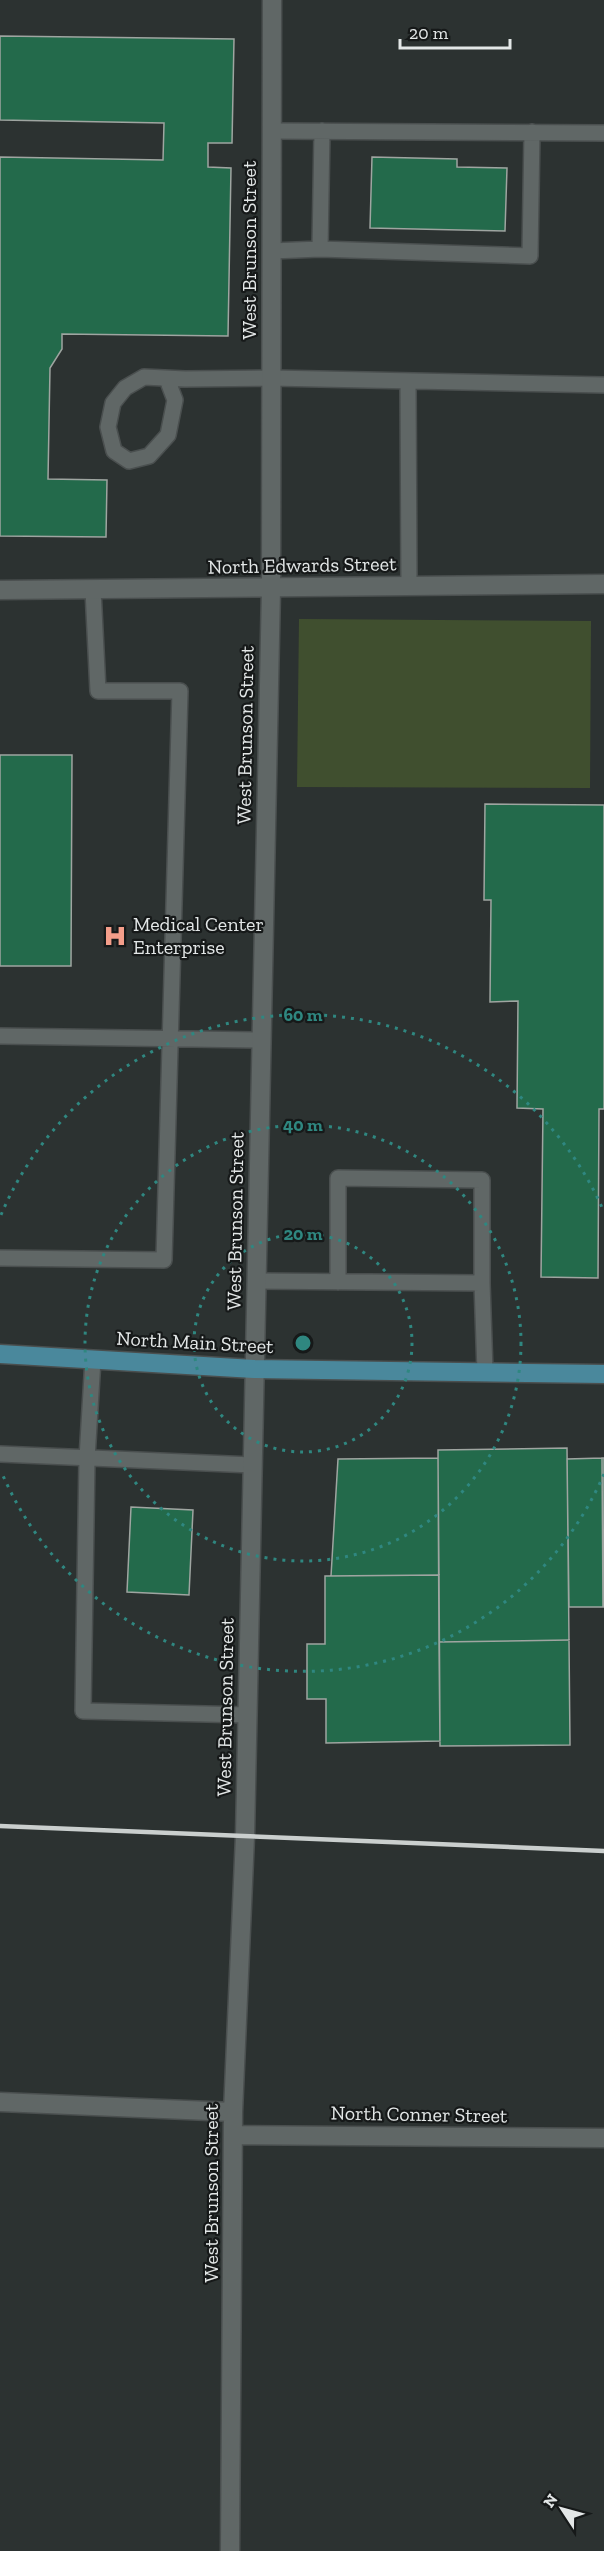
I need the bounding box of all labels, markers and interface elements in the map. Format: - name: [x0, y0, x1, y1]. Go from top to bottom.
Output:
- scale bar: [400, 12, 510, 50]
- text: 20 m: [409, 22, 449, 44]
- street label: West Brunson Street: [237, 160, 261, 339]
- street label: North Edwards Street: [207, 551, 397, 579]
- street label: West Brunson Street: [231, 645, 259, 825]
- place label: Medical Center Enterprise: [133, 912, 264, 959]
- hospital icon: Medical Center Enterprise: [102, 923, 128, 949]
- text: 60 m: [283, 1004, 323, 1026]
- text: 40 m: [283, 1114, 323, 1136]
- street label: West Brunson Street: [221, 1131, 249, 1311]
- text: 20 m: [283, 1223, 323, 1245]
- street label: North Main Street: [116, 1326, 275, 1358]
- centre of rings: [293, 1333, 313, 1353]
- street label: West Brunson Street: [211, 1617, 239, 1797]
- street label: North Conner Street: [330, 2100, 508, 2128]
- street label: West Brunson Street: [199, 2103, 223, 2282]
- north arrow: [532, 2479, 592, 2539]
- text: N: [539, 2490, 562, 2511]

